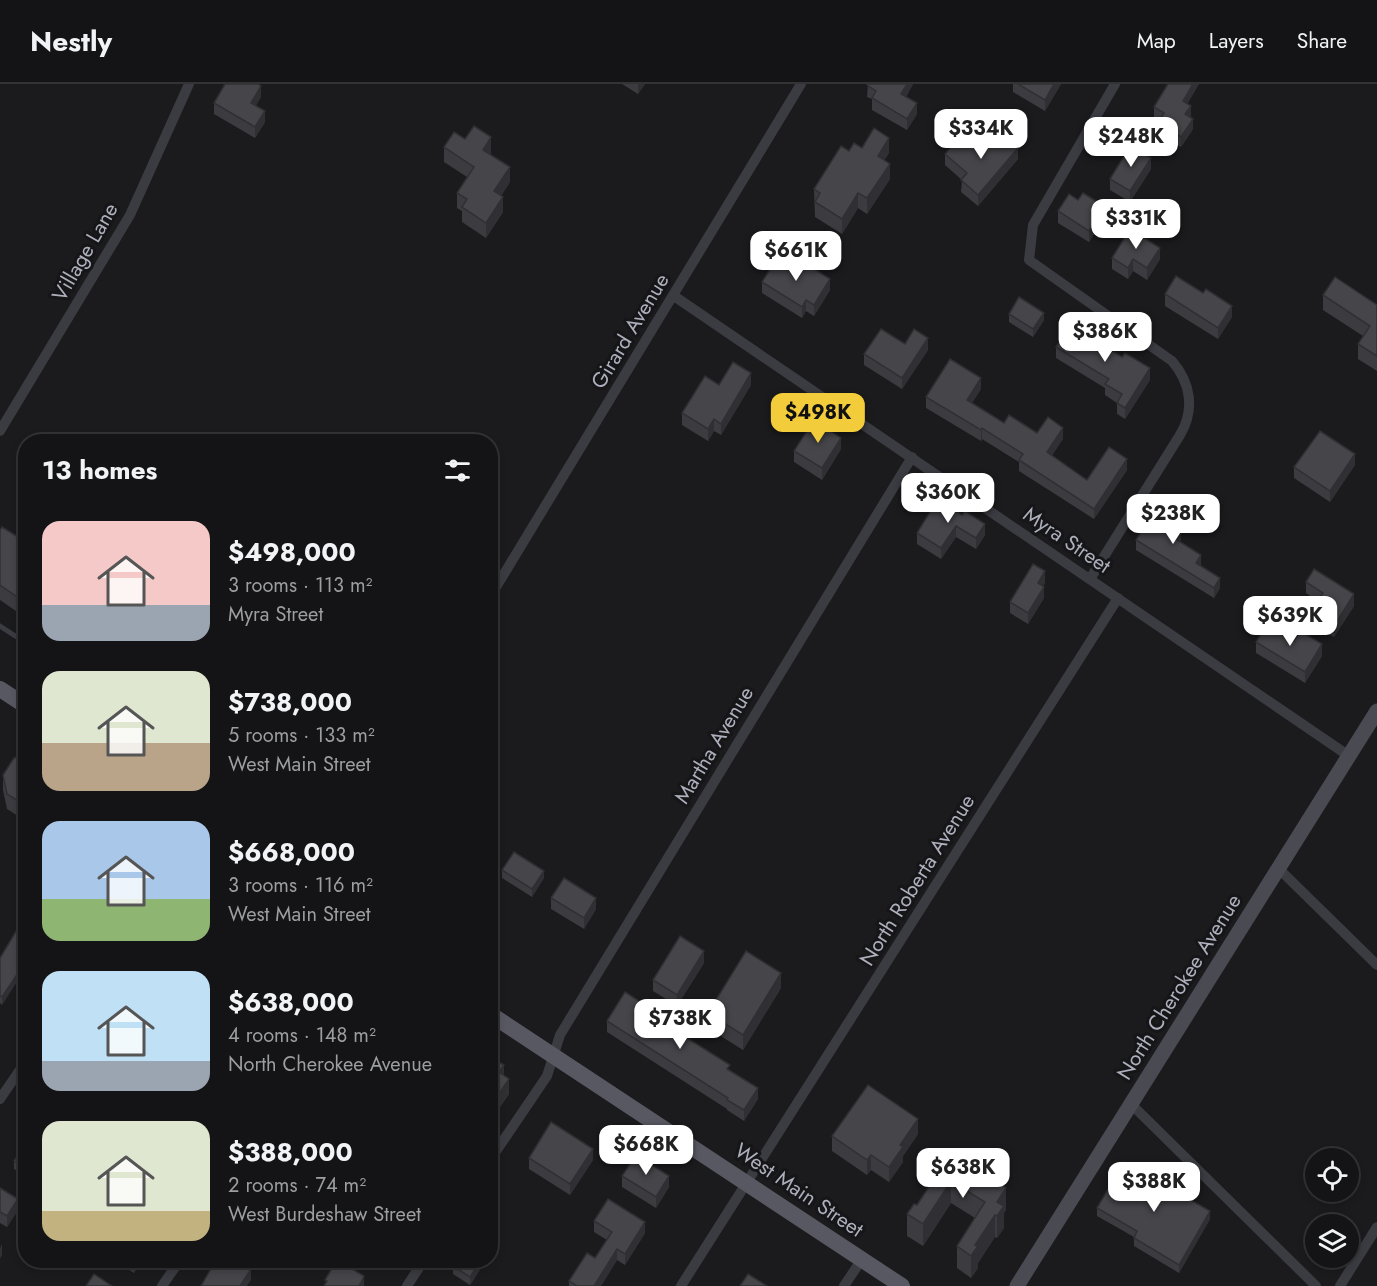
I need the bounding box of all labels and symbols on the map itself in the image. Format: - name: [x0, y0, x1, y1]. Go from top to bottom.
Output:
- pin: $334K: [939, 109, 1023, 160]
- pin: $248K: [1089, 117, 1173, 168]
- street label: Village Lane: [45, 197, 125, 307]
- pin: $331K: [1094, 199, 1178, 250]
- pin: $661K: [754, 231, 838, 282]
- street label: Girard Avenue: [584, 267, 676, 394]
- pin: $386K: [1063, 312, 1147, 363]
- pin: $498K: [776, 393, 860, 444]
- pin: $360K: [906, 473, 990, 524]
- pin: $238K: [1131, 494, 1215, 545]
- street label: Myra Street: [1017, 500, 1117, 580]
- pin: $639K: [1248, 596, 1332, 647]
- street label: Martha Avenue: [667, 680, 761, 809]
- street label: North Roberta Avenue: [852, 788, 982, 972]
- street label: North Cherokee Avenue: [1110, 888, 1249, 1086]
- pin: $738K: [638, 999, 722, 1050]
- pin: $668K: [604, 1125, 688, 1176]
- street label: West Main Street: [729, 1136, 869, 1244]
- pin: $638K: [921, 1148, 1005, 1199]
- pin: $388K: [1112, 1162, 1196, 1213]

